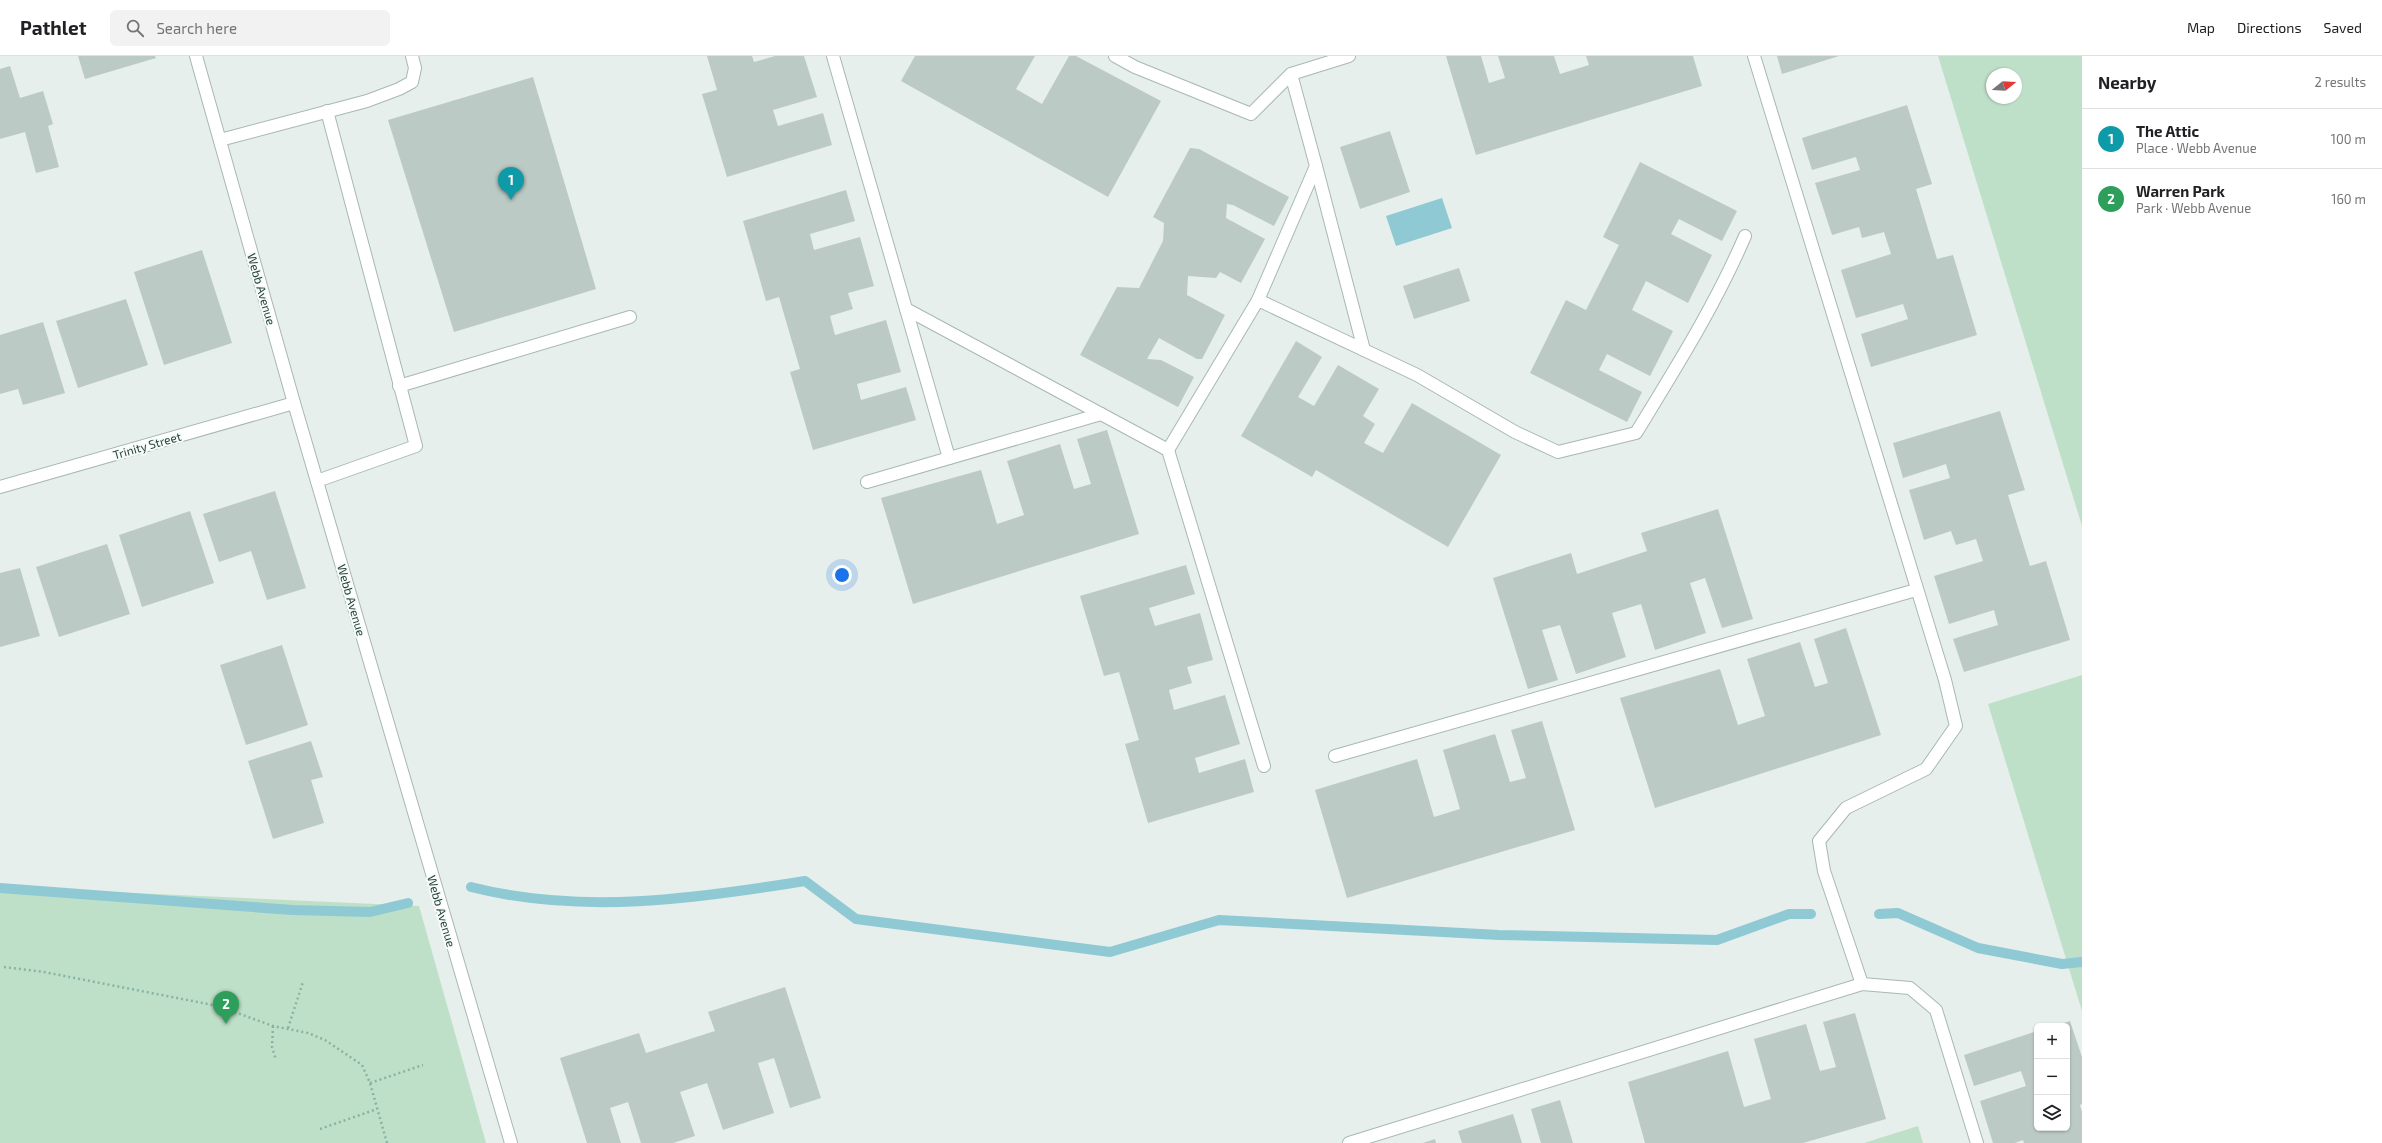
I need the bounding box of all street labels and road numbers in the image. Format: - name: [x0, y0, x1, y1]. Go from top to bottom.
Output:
- street label: Webb Avenue: [245, 252, 279, 326]
- street label: Trinity Street: [111, 428, 183, 461]
- street label: Webb Avenue: [335, 563, 369, 637]
- street label: Webb Avenue: [425, 874, 459, 948]

